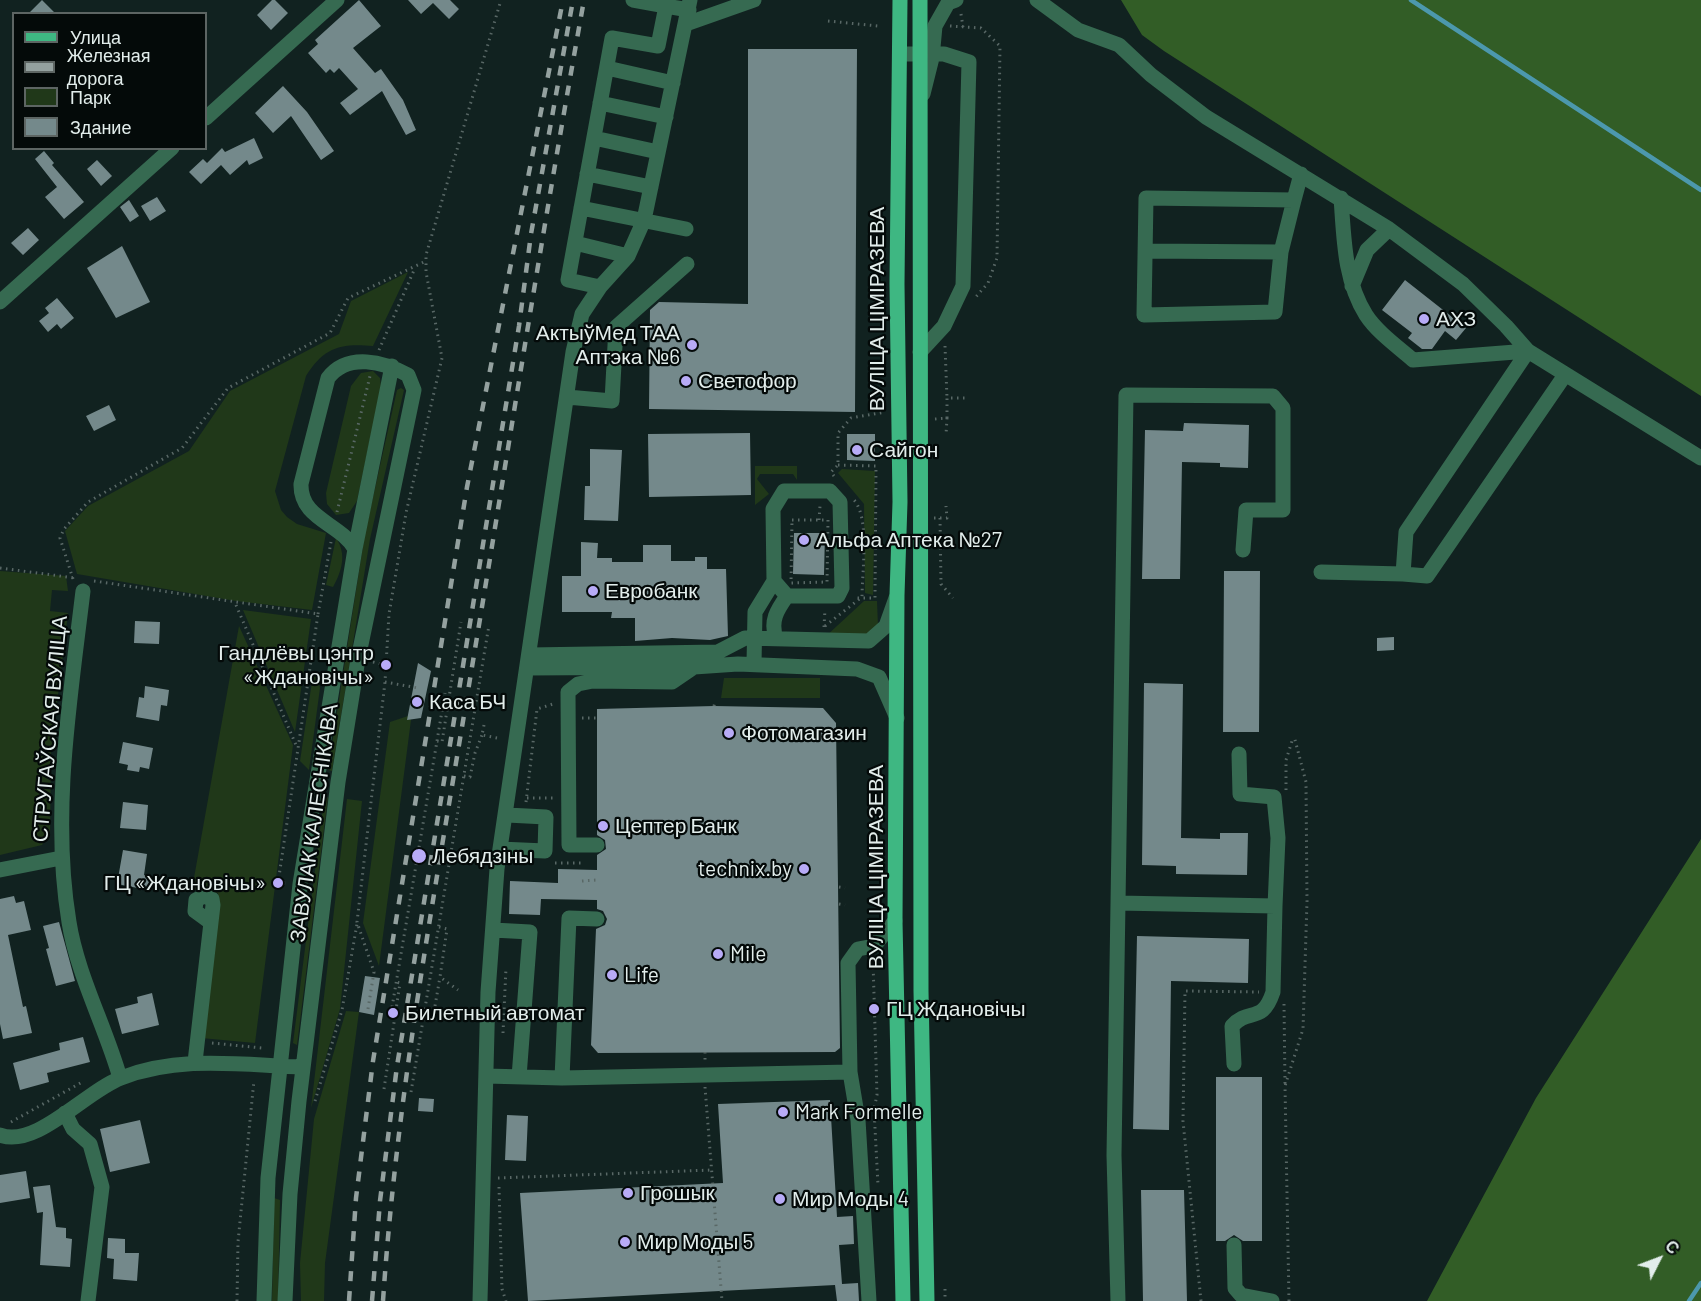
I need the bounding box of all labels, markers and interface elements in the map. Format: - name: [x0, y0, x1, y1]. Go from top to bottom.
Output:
- legend: [12, 12, 207, 150]
- text: Улица: [70, 26, 121, 48]
- text: Железная дорога: [67, 44, 151, 89]
- text: Парк: [70, 86, 111, 108]
- text: Здание: [70, 116, 131, 138]
- street label: ВУЛІЦА ЦІМІРАЗЕВА: [864, 207, 890, 411]
- place label: АХЗ: [1436, 306, 1476, 332]
- marker: АХЗ: [1417, 312, 1431, 326]
- place label: АктыўМед ТАА Аптэка №6: [536, 320, 680, 370]
- marker: АктыўМед ТАА Аптэка №6: [685, 338, 699, 352]
- place label: Светофор: [698, 368, 797, 394]
- marker: Светофор: [679, 374, 693, 388]
- place label: Сайгон: [869, 437, 938, 463]
- marker: Сайгон: [850, 443, 864, 457]
- place label: Альфа Аптека №27: [816, 527, 1002, 553]
- marker: Альфа Аптека №27: [797, 533, 811, 547]
- place label: Евробанк: [605, 578, 698, 604]
- marker: Евробанк: [586, 584, 600, 598]
- street label: СТРУГАЎСКАЯ ВУЛІЦА: [28, 615, 72, 843]
- place label: Гандлёвы цэнтр «Ждановічы»: [218, 640, 374, 690]
- marker: Гандлёвы цэнтр «Ждановічы»: [379, 658, 393, 672]
- place label: Каса БЧ: [429, 689, 506, 715]
- marker: Каса БЧ: [410, 695, 424, 709]
- street label: ЗАВУЛАК КАЛЕСНІКАВА: [285, 702, 343, 944]
- place label: Фотомагазин: [741, 720, 867, 746]
- marker: Фотомагазин: [722, 726, 736, 740]
- street label: ВУЛІЦА ЦІМІРАЗЕВА: [863, 765, 889, 969]
- place label: Цептер Банк: [615, 813, 737, 839]
- marker: Цептер Банк: [596, 819, 610, 833]
- place label: Лебядзіны: [432, 843, 533, 869]
- marker: Лебядзіны: [410, 847, 428, 865]
- place label: technix.by: [698, 856, 792, 882]
- marker: technix.by: [797, 862, 811, 876]
- place label: ГЦ «Ждановічы»: [104, 870, 266, 896]
- marker: ГЦ «Ждановічы»: [271, 876, 285, 890]
- place label: Mile: [730, 941, 766, 967]
- marker: Mile: [711, 947, 725, 961]
- place label: Life: [624, 962, 659, 988]
- marker: Life: [605, 968, 619, 982]
- place label: ГЦ Ждановічы: [886, 996, 1026, 1022]
- place label: Билетный автомат: [405, 1000, 585, 1026]
- marker: ГЦ Ждановічы: [867, 1002, 881, 1016]
- marker: Билетный автомат: [386, 1006, 400, 1020]
- place label: Mark Formelle: [795, 1099, 923, 1125]
- marker: Mark Formelle: [776, 1105, 790, 1119]
- place label: Грошык: [640, 1180, 715, 1206]
- marker: Грошык: [621, 1186, 635, 1200]
- place label: Мир Моды 4: [792, 1186, 909, 1212]
- marker: Мир Моды 4: [773, 1192, 787, 1206]
- place label: Мир Моды 5: [637, 1229, 753, 1255]
- north arrow: [1629, 1229, 1689, 1289]
- marker: Мир Моды 5: [618, 1235, 632, 1249]
- text: С: [1662, 1236, 1684, 1257]

